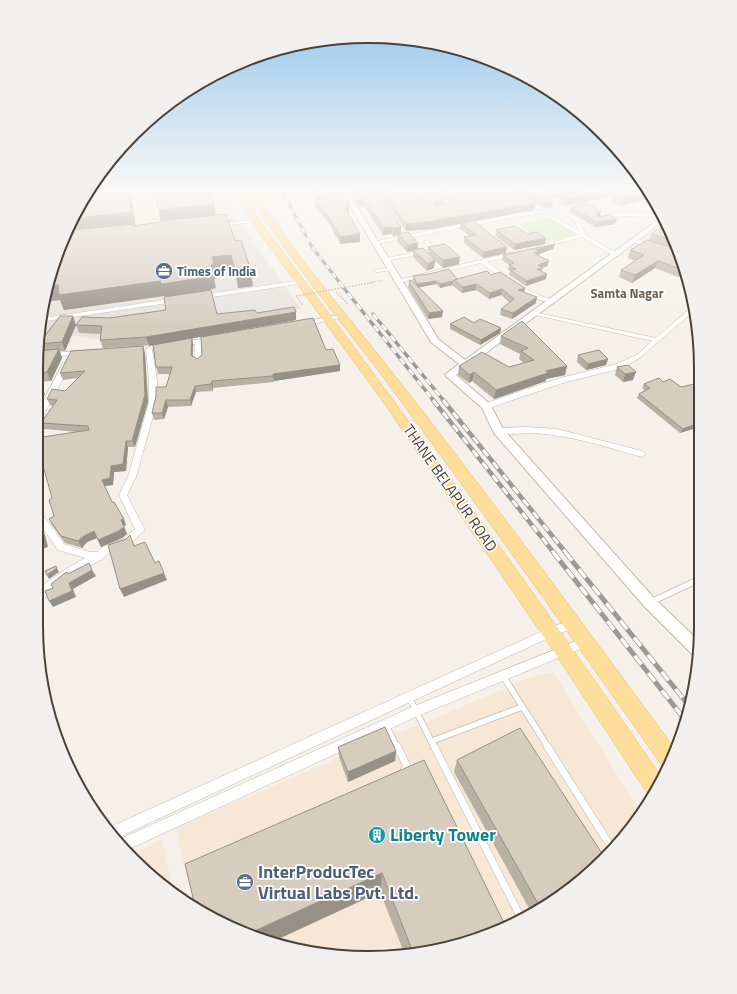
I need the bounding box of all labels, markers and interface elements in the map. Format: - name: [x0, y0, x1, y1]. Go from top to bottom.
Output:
- office icon: Times of India: [154, 261, 174, 281]
- place label: Times of India: [177, 261, 257, 281]
- district label: Samta Nagar: [591, 283, 664, 303]
- street label: THANE BELAPUR ROAD: [398, 419, 503, 556]
- place label: Liberty Tower: [390, 821, 496, 848]
- building icon: Liberty Tower: [367, 825, 387, 845]
- place label: InterProducTec Virtual Labs Pvt. Ltd.: [258, 858, 419, 906]
- office icon: InterProducTec Virtual Labs Pvt. Ltd.: [235, 872, 255, 892]

